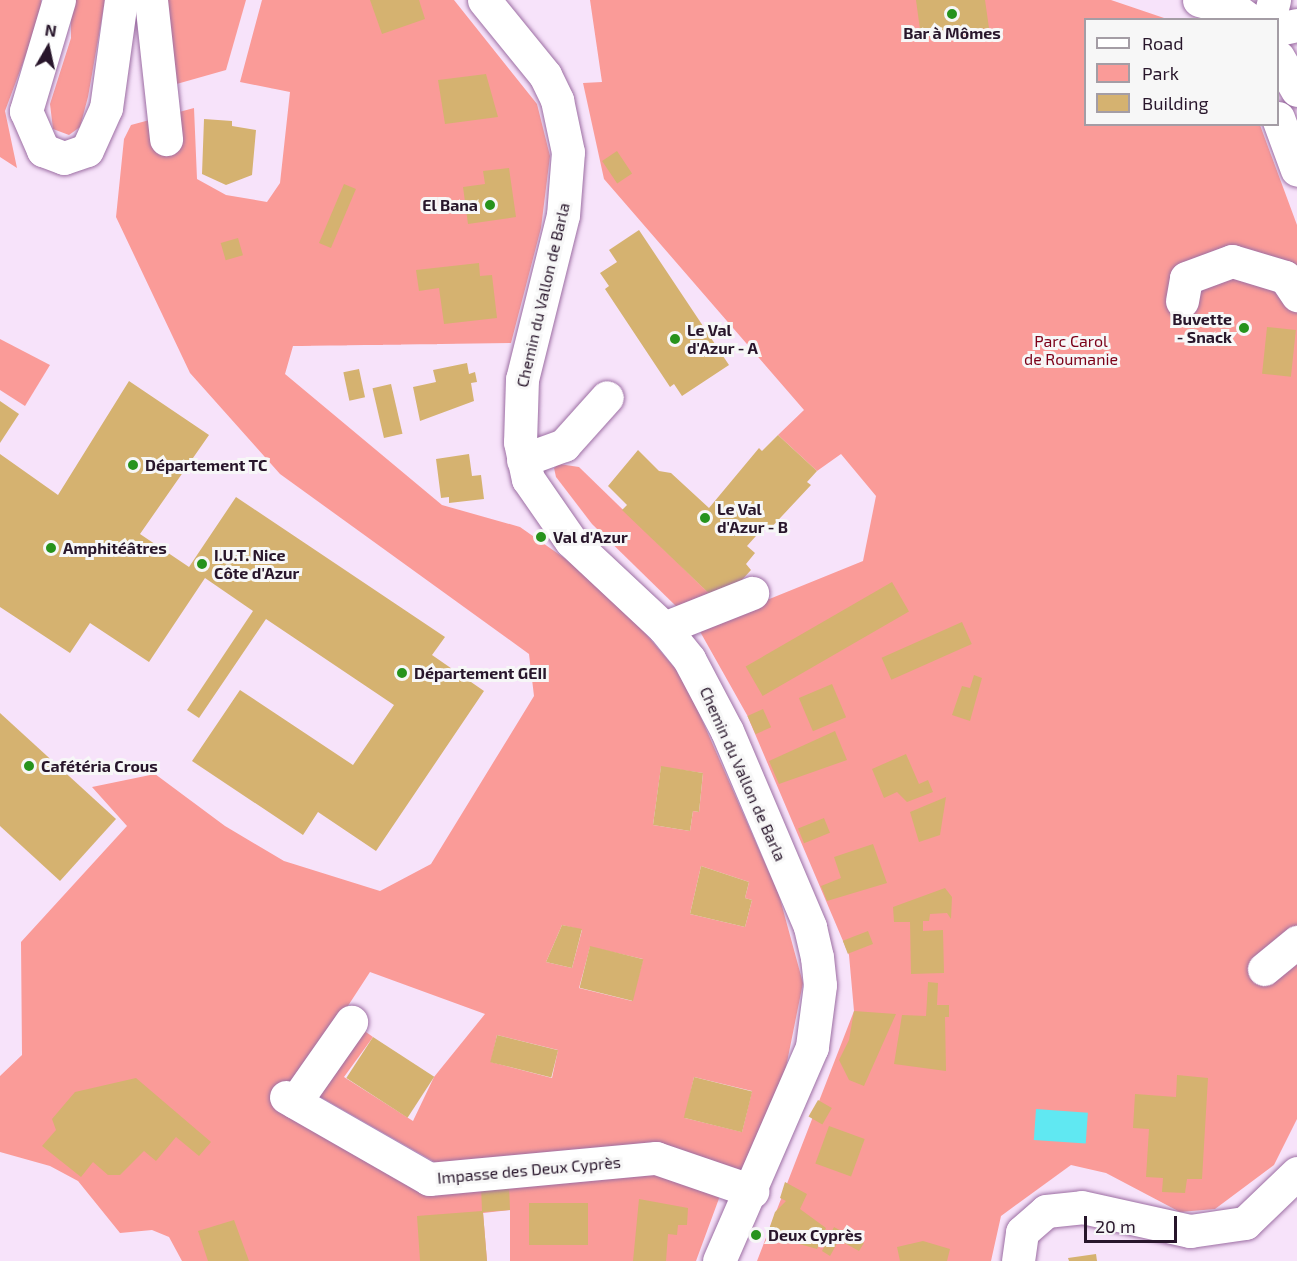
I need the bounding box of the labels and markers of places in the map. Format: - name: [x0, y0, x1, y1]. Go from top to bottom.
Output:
- marker: Bar à Mômes: [945, 7, 959, 21]
- place label: Bar à Mômes: [903, 23, 1001, 43]
- place label: El Bana: [422, 195, 478, 215]
- marker: El Bana: [483, 198, 497, 212]
- place label: Buvette - Snack: [1172, 309, 1232, 347]
- place label: Le Val d'Azur - A: [687, 320, 759, 358]
- marker: Buvette - Snack: [1237, 321, 1251, 335]
- marker: Le Val d'Azur - A: [668, 332, 682, 346]
- place label: Département TC: [145, 455, 268, 475]
- marker: Département TC: [126, 458, 140, 472]
- place label: Le Val d'Azur - B: [717, 499, 788, 537]
- marker: Le Val d'Azur - B: [698, 511, 712, 525]
- place label: Val d'Azur: [553, 527, 628, 547]
- marker: Val d'Azur: [534, 530, 548, 544]
- place label: Amphitéâtres: [63, 538, 167, 558]
- marker: Amphitéâtres: [44, 541, 58, 555]
- place label: I.U.T. Nice Côte d'Azur: [214, 545, 299, 583]
- marker: I.U.T. Nice Côte d'Azur: [195, 557, 209, 571]
- place label: Département GEII: [414, 663, 547, 683]
- marker: Département GEII: [395, 666, 409, 680]
- place label: Cafétéria Crous: [41, 756, 158, 776]
- marker: Cafétéria Crous: [22, 759, 36, 773]
- place label: Deux Cyprès: [768, 1225, 862, 1245]
- marker: Deux Cyprès: [749, 1228, 763, 1242]

